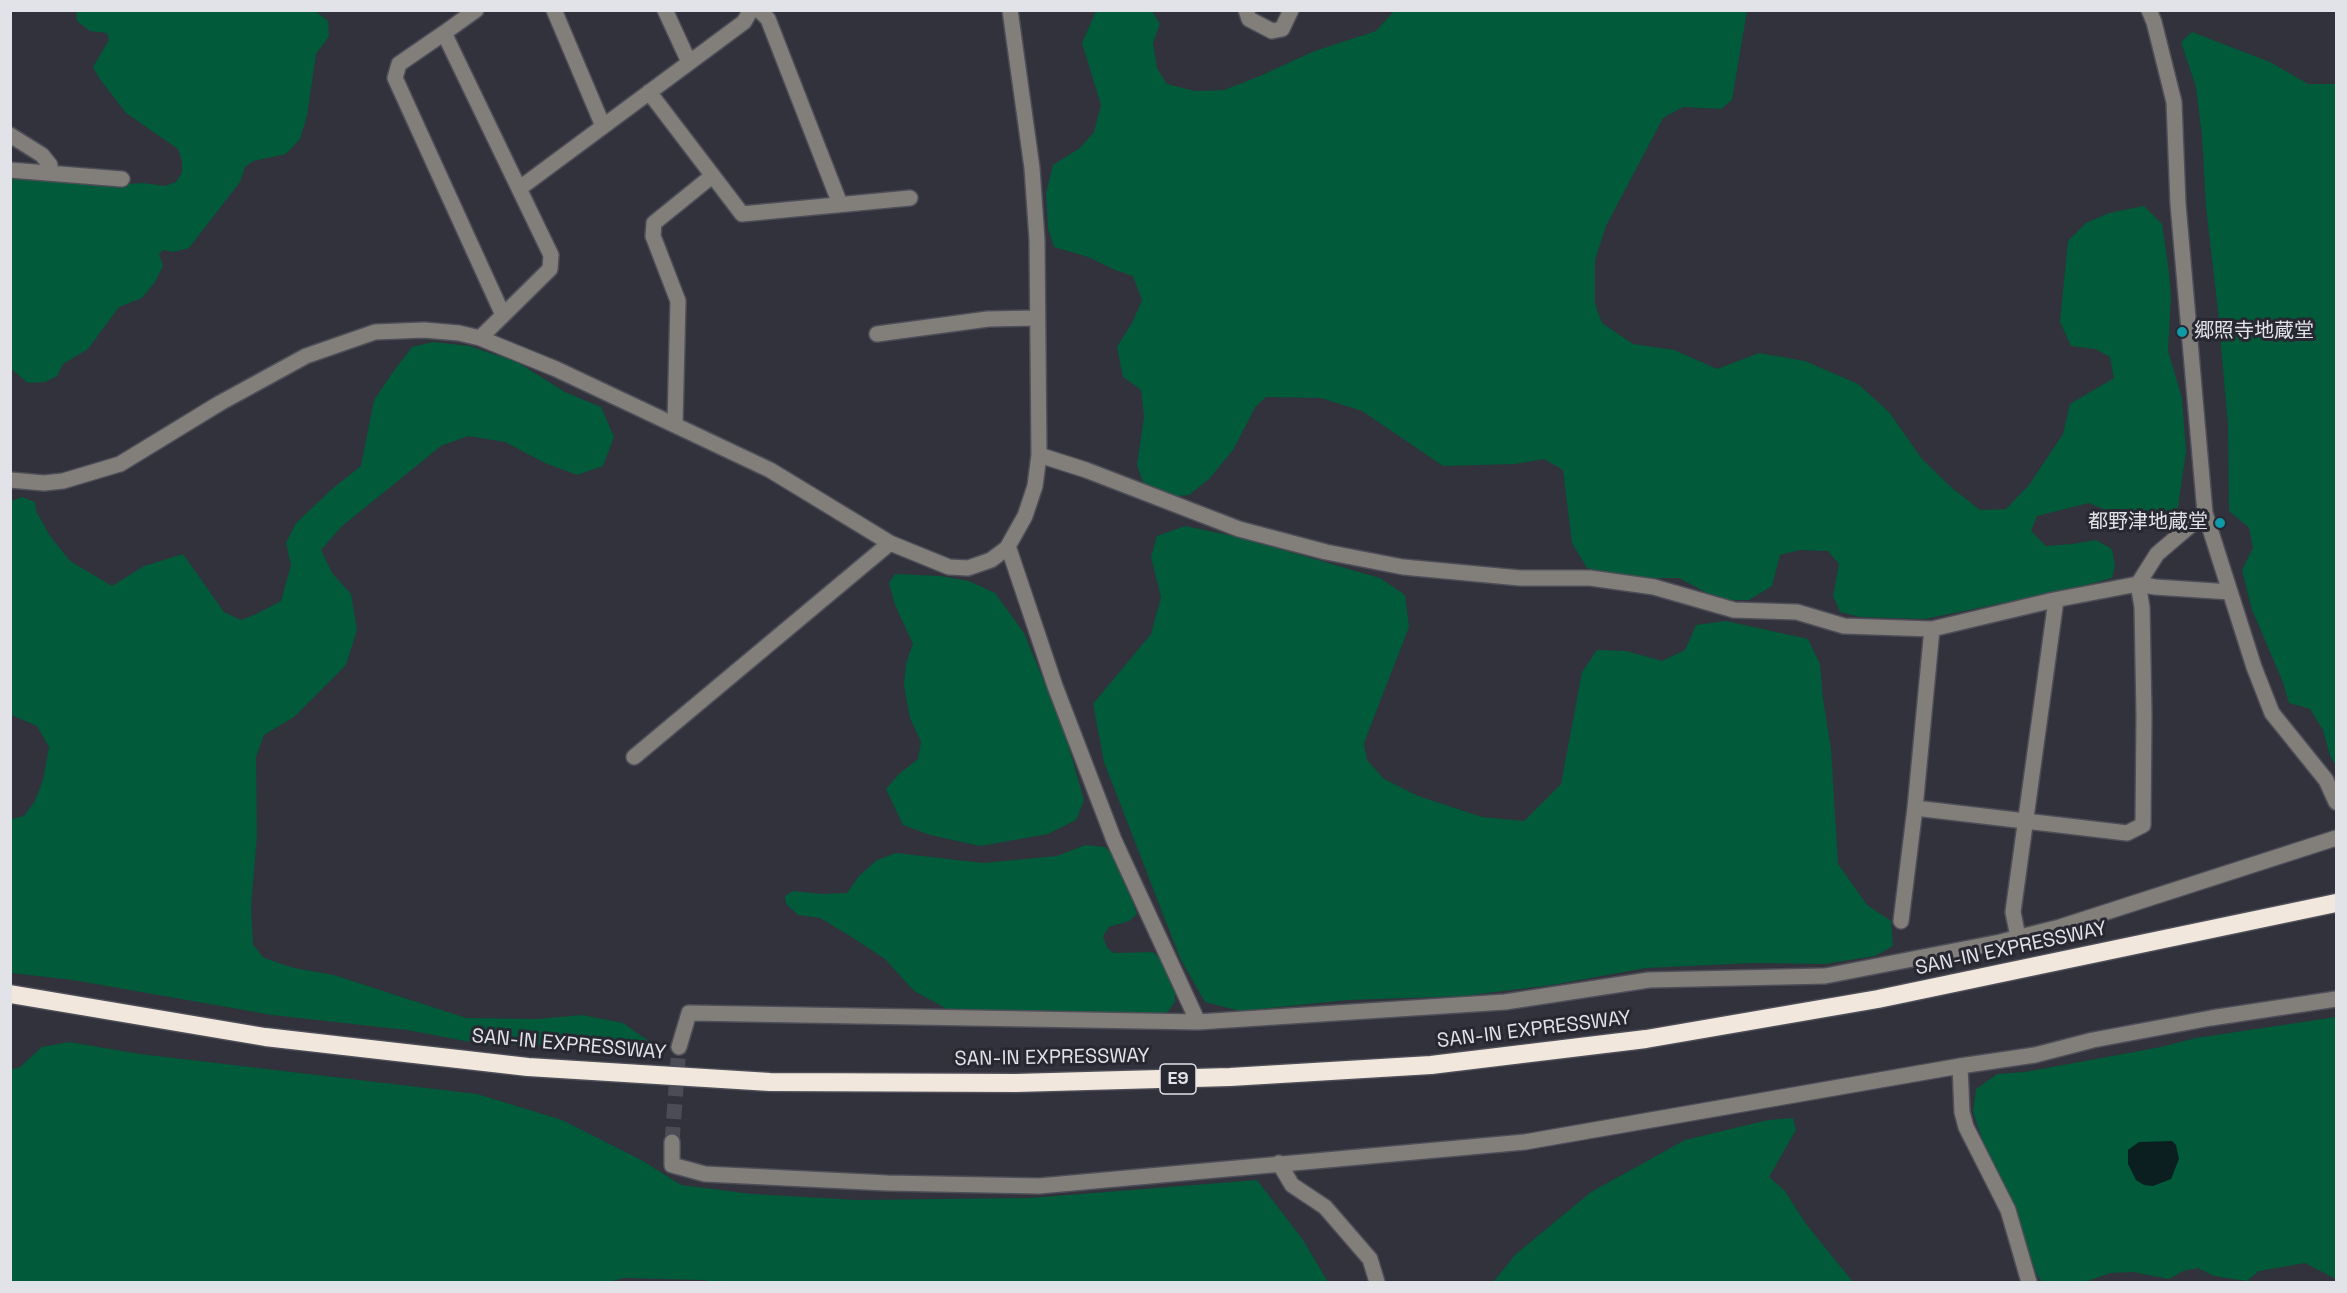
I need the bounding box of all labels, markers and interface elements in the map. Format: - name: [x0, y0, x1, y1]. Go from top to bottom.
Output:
- place label: 郷照寺地蔵堂: [2194, 320, 2314, 344]
- marker: 郷照寺地蔵堂: [2175, 325, 2189, 339]
- place label: 都野津地蔵堂: [2088, 511, 2208, 535]
- marker: 都野津地蔵堂: [2213, 516, 2227, 530]
- street label: SAN-IN EXPRESSWAY: [1913, 917, 2109, 981]
- street label: SAN-IN EXPRESSWAY: [1436, 1006, 1632, 1054]
- street label: SAN-IN EXPRESSWAY: [471, 1025, 667, 1065]
- street label: SAN-IN EXPRESSWAY: [954, 1044, 1150, 1072]
- road number: E9: [1160, 1064, 1196, 1094]

